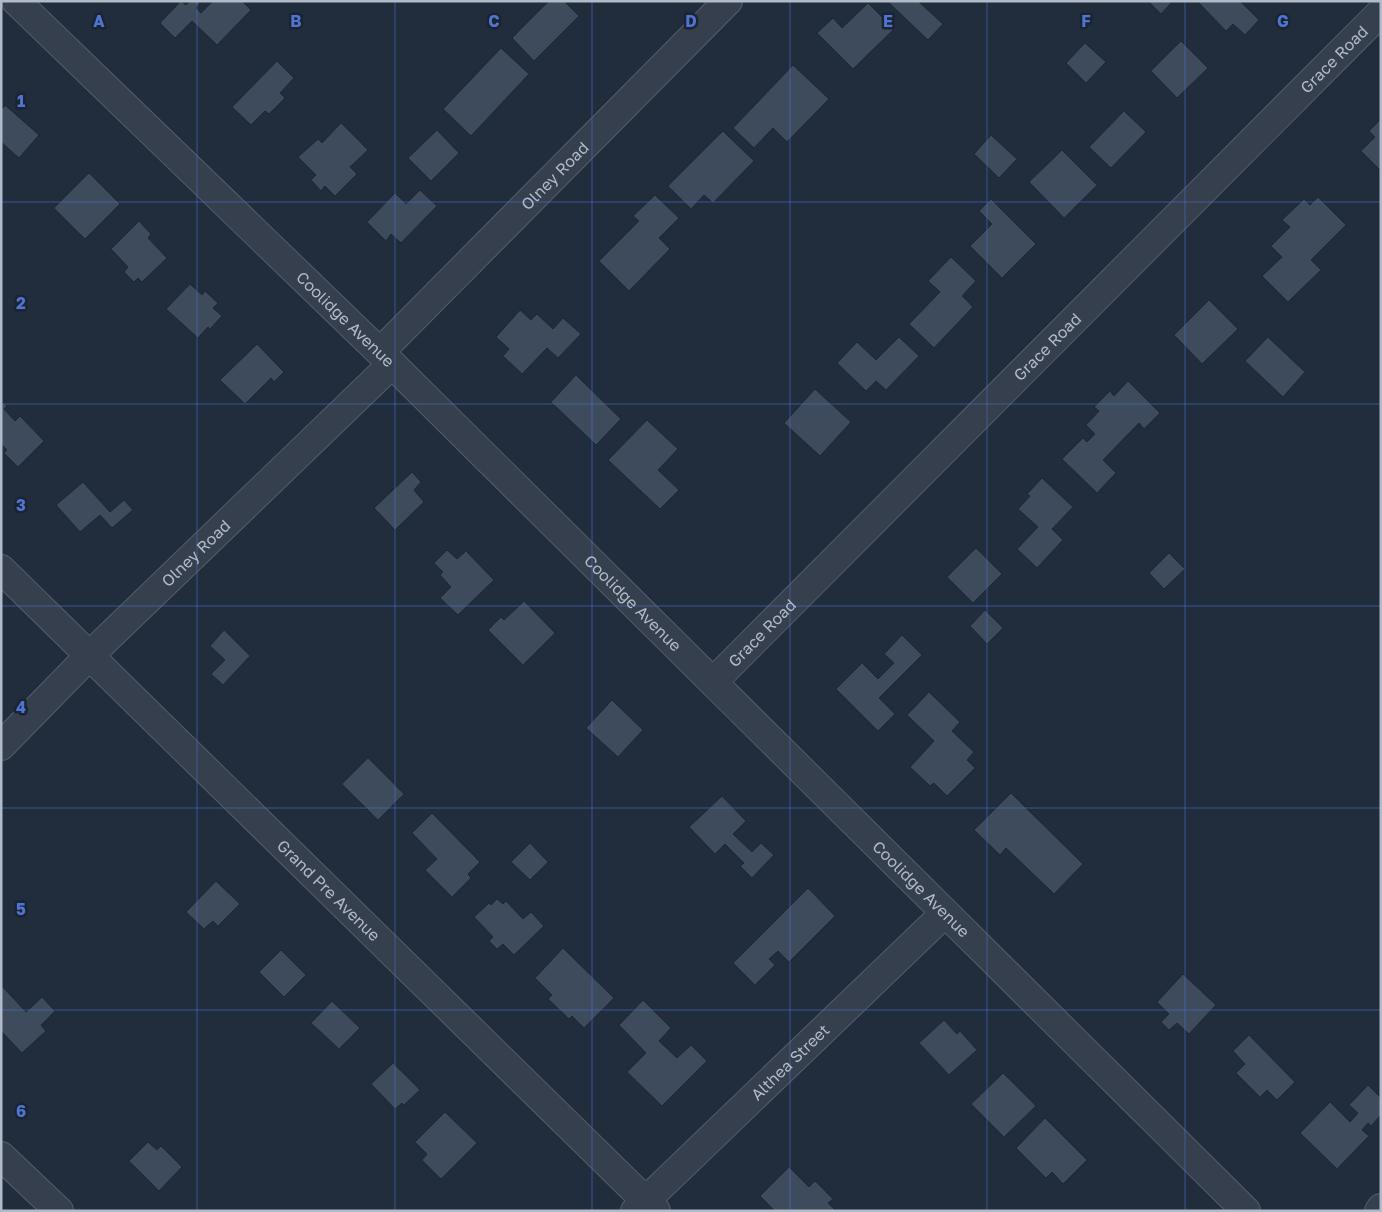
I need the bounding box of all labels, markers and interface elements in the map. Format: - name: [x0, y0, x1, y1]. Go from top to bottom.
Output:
- text: A: [93, 11, 105, 31]
- text: B: [290, 11, 302, 31]
- text: C: [488, 11, 500, 31]
- text: D: [685, 11, 697, 31]
- text: E: [883, 11, 893, 31]
- text: F: [1081, 11, 1091, 31]
- text: G: [1277, 11, 1289, 31]
- street label: Grace Road: [1296, 21, 1372, 97]
- text: 1: [17, 91, 25, 111]
- street label: Olney Road: [517, 138, 593, 214]
- street label: Coolidge Avenue: [292, 267, 399, 371]
- text: 2: [16, 293, 26, 313]
- street label: Grace Road: [1009, 309, 1085, 385]
- text: 3: [16, 495, 26, 515]
- street label: Olney Road: [157, 515, 234, 591]
- street label: Coolidge Avenue: [580, 550, 686, 656]
- street label: Grace Road: [724, 595, 800, 671]
- text: 4: [16, 697, 26, 717]
- street label: Grand Pre Avenue: [273, 835, 385, 945]
- street label: Coolidge Avenue: [868, 836, 974, 941]
- text: 5: [16, 899, 26, 919]
- street label: Althea Street: [747, 1020, 833, 1104]
- text: 6: [16, 1101, 26, 1121]

